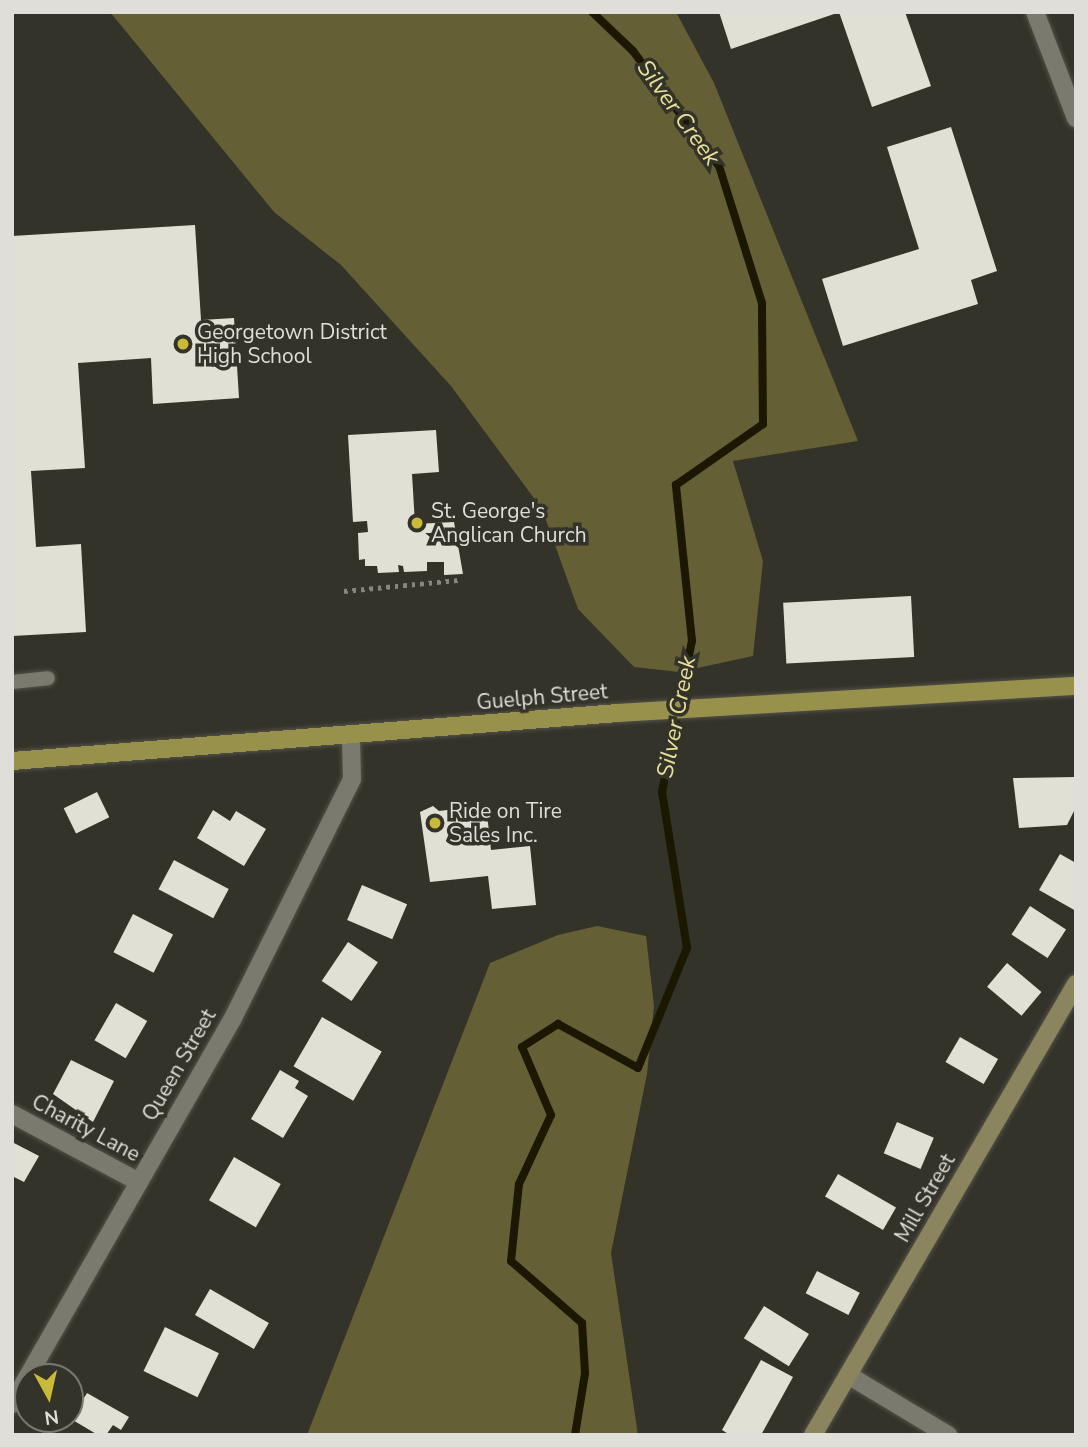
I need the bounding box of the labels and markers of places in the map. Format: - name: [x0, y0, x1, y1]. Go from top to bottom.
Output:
- place label: Georgetown District High School: [197, 319, 387, 369]
- marker: Georgetown District High School: [175, 336, 191, 352]
- place label: St. George's Anglican Church: [431, 498, 587, 548]
- marker: St. George's Anglican Church: [409, 515, 425, 531]
- place label: Ride on Tire Sales Inc.: [449, 798, 562, 848]
- marker: Ride on Tire Sales Inc.: [427, 815, 443, 831]

